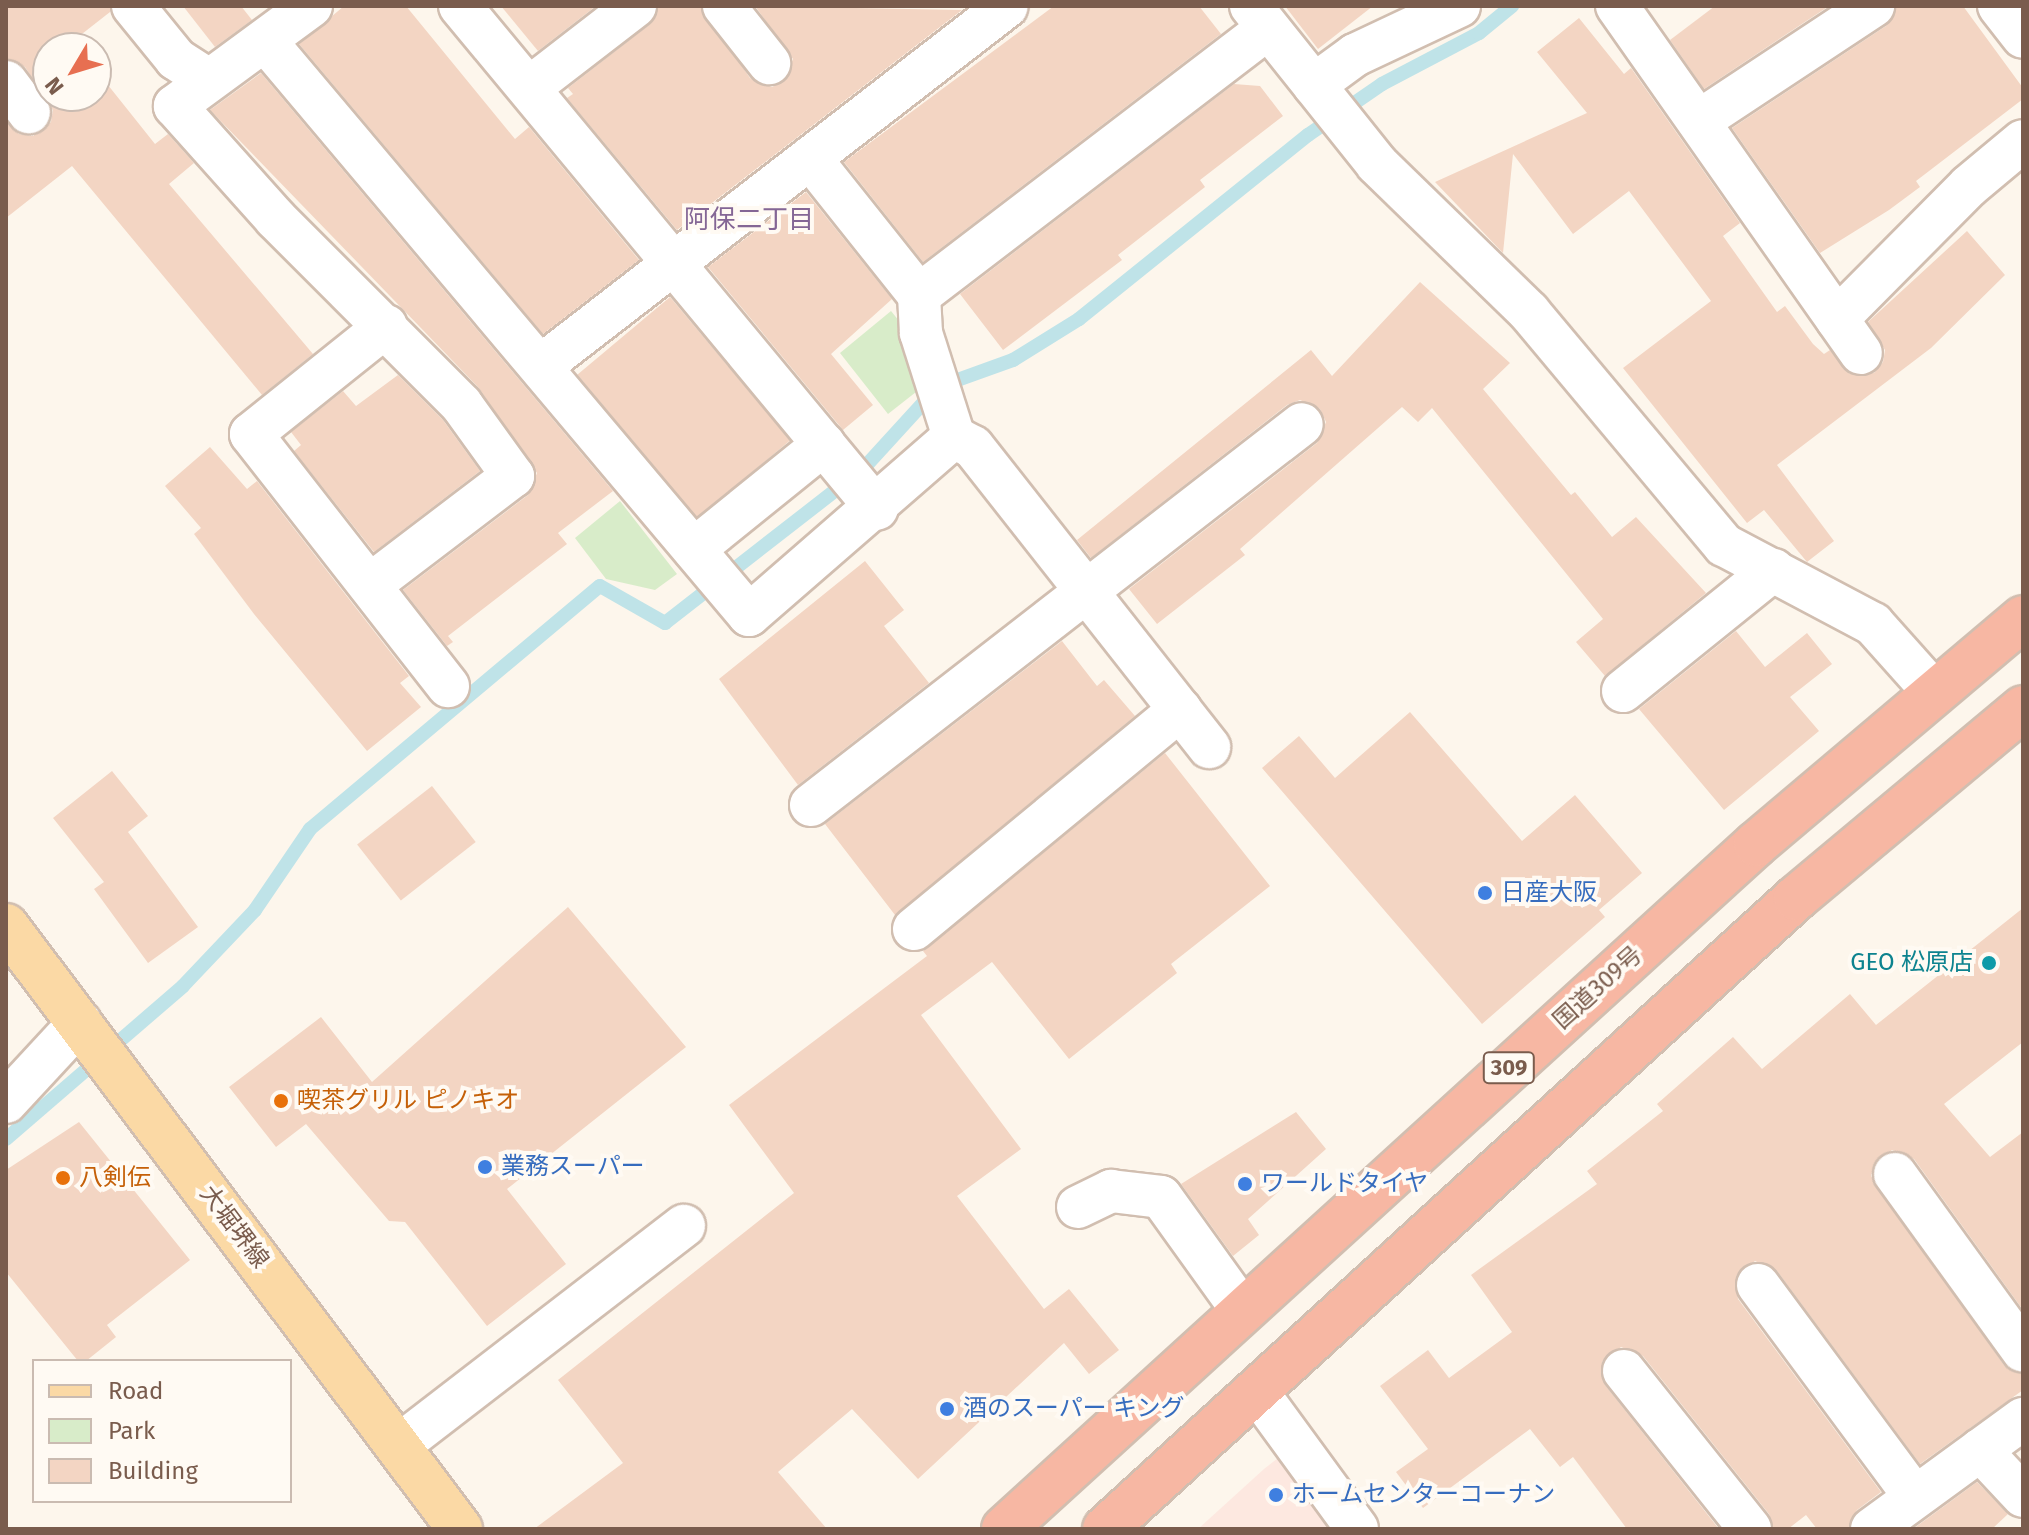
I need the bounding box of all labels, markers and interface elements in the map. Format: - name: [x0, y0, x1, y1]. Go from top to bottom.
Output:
- north arrow: [32, 32, 112, 112]
- text: N: [39, 72, 69, 100]
- district label: 阿保二丁目: [684, 204, 814, 236]
- place label: 日産大阪: [1501, 879, 1597, 907]
- marker: 日産大阪: [1476, 884, 1494, 902]
- street label: 国道309号: [1548, 941, 1648, 1035]
- place label: GEO 松原店: [1850, 949, 1973, 977]
- marker: GEO 松原店: [1980, 954, 1998, 972]
- road number: 309: [1481, 1050, 1537, 1086]
- place label: 喫茶グリル ピノキオ: [297, 1087, 519, 1115]
- marker: 喫茶グリル ピノキオ: [272, 1092, 290, 1110]
- place label: 業務スーパー: [501, 1153, 645, 1181]
- marker: 業務スーパー: [476, 1158, 494, 1176]
- place label: 八剣伝: [79, 1164, 151, 1192]
- marker: 八剣伝: [54, 1169, 72, 1187]
- place label: ワールドタイヤ: [1261, 1170, 1429, 1198]
- marker: ワールドタイヤ: [1236, 1175, 1254, 1193]
- street label: 大堀堺線: [194, 1180, 274, 1274]
- legend: [32, 1359, 292, 1503]
- text: Road: [108, 1377, 163, 1405]
- place label: 酒のスーパー キング: [963, 1395, 1185, 1423]
- marker: 酒のスーパー キング: [938, 1400, 956, 1418]
- text: Park: [108, 1417, 155, 1445]
- text: Building: [108, 1457, 198, 1485]
- place label: ホームセンターコーナン: [1292, 1481, 1556, 1509]
- marker: ホームセンターコーナン: [1267, 1486, 1285, 1504]

